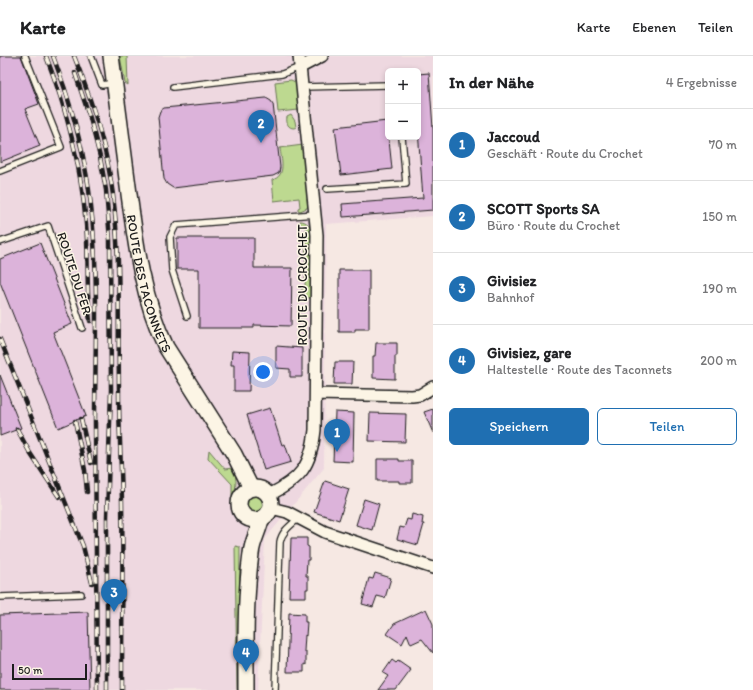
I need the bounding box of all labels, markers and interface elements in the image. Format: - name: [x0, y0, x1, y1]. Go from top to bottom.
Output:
- text: Karte: [20, 16, 66, 39]
- text: Karte: [577, 19, 610, 36]
- text: Ebenen: [632, 19, 676, 36]
- text: Teilen: [698, 19, 733, 36]
- map controls: [385, 68, 421, 140]
- button: +: [385, 68, 421, 104]
- text: In der Nähe: [449, 72, 534, 92]
- text: 4 Ergebnisse: [666, 75, 737, 90]
- button: −: [385, 104, 421, 140]
- pin: 2: [248, 110, 274, 143]
- text: Jaccoud: [487, 128, 540, 146]
- text: 1: [459, 137, 465, 152]
- text: 70 m: [709, 137, 737, 152]
- text: Geschäft · Route du Crochet: [487, 146, 643, 161]
- text: SCOTT Sports SA: [487, 200, 600, 218]
- text: 2: [459, 209, 465, 224]
- text: 150 m: [702, 209, 737, 224]
- street label: ROUTE DES TACONNETS: [124, 214, 174, 355]
- text: Büro · Route du Crochet: [487, 218, 620, 233]
- street label: ROUTE DU CROCHET: [295, 224, 310, 346]
- street label: ROUTE DU FER: [54, 230, 95, 316]
- text: Givisiez: [487, 272, 537, 290]
- text: 3: [458, 281, 466, 296]
- text: 190 m: [702, 281, 737, 296]
- text: Bahnhof: [487, 290, 535, 305]
- text: Givisiez, gare: [487, 344, 571, 362]
- text: 4: [458, 353, 466, 368]
- text: 200 m: [700, 353, 737, 368]
- your location: [253, 362, 273, 382]
- text: Haltestelle · Route des Taconnets: [487, 362, 672, 377]
- button: Speichern: [449, 408, 589, 445]
- button: Teilen: [597, 408, 737, 445]
- pin: 1: [324, 419, 350, 452]
- pin: 3: [101, 579, 127, 612]
- pin: 4: [233, 639, 259, 672]
- scale bar: [12, 662, 87, 681]
- text: 50 m: [18, 664, 42, 677]

